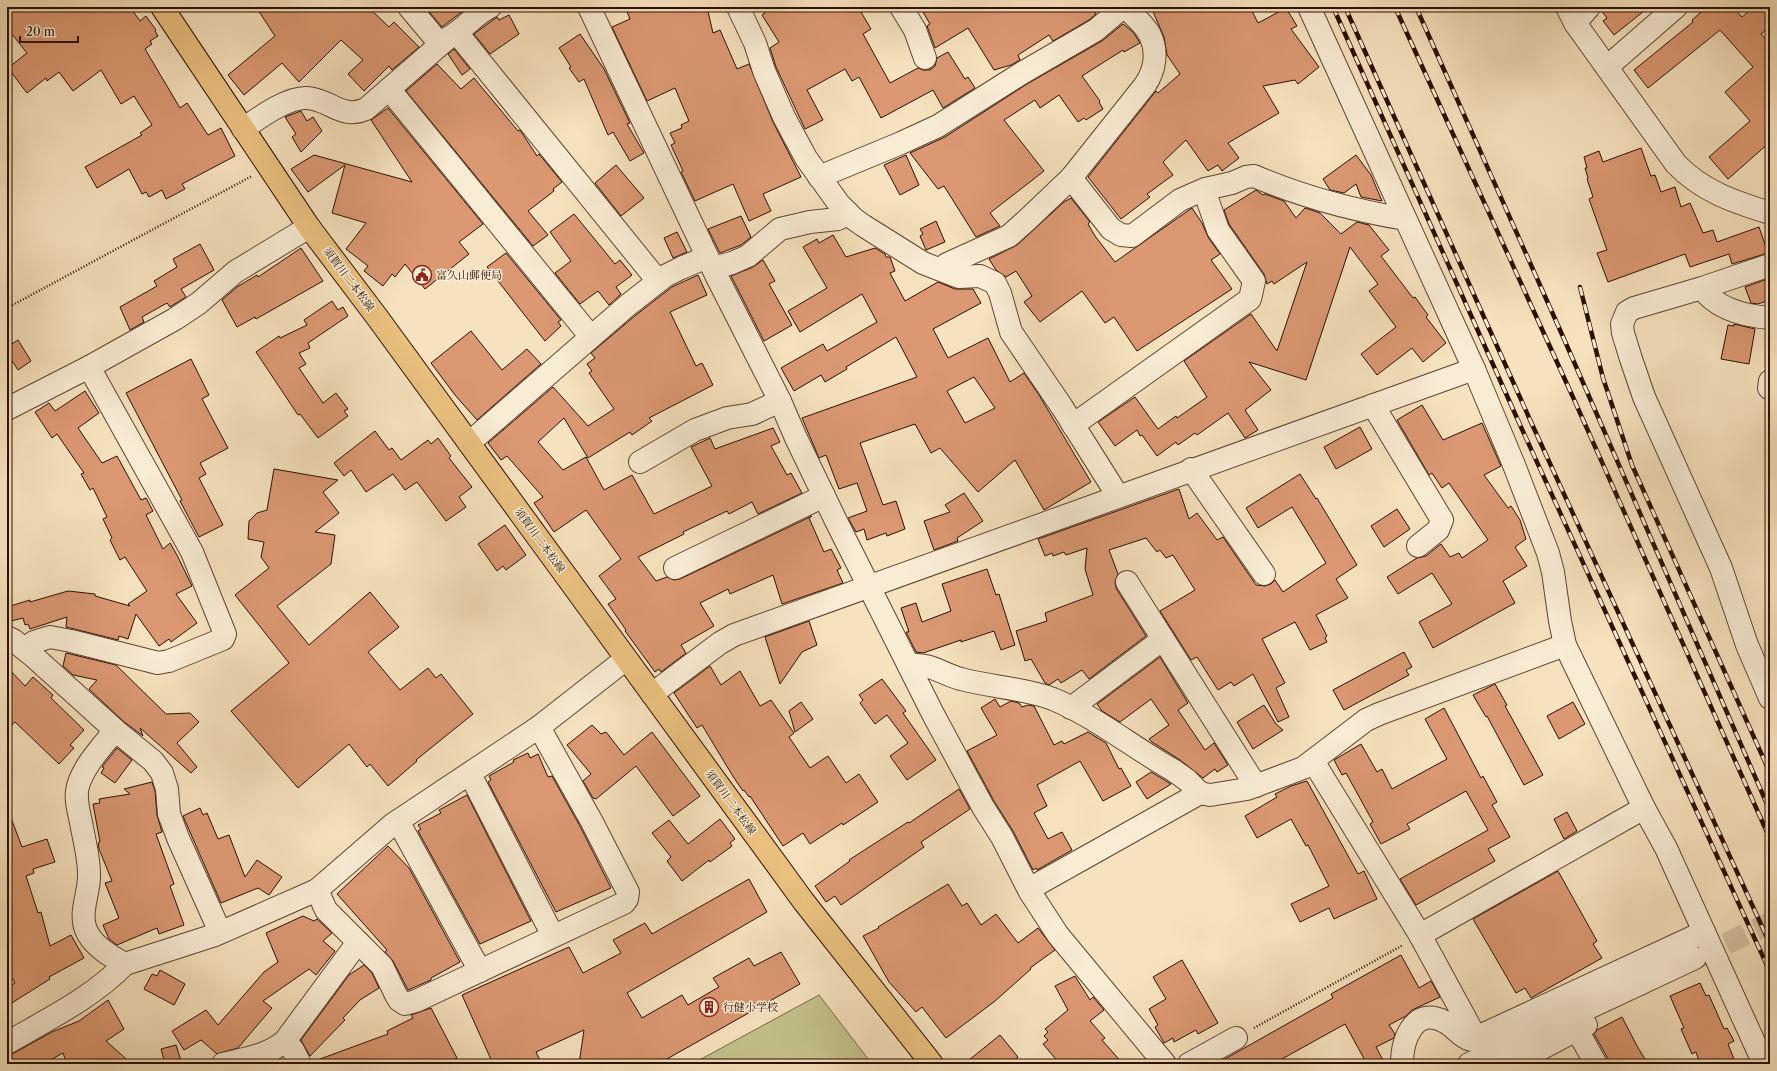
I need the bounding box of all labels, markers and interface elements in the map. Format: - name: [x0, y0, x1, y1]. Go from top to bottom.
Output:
- scale bar: [20, 18, 78, 44]
- text: 20 m: [26, 24, 55, 39]
- street label: 須賀川二本松線: [320, 244, 378, 314]
- public building icon: 富久山郵便局: [411, 264, 433, 286]
- place label: 富久山郵便局: [436, 268, 502, 282]
- street label: 須賀川二本松線: [512, 505, 568, 575]
- street label: 須賀川二本松線: [703, 767, 759, 837]
- building icon: 行健小学校: [698, 996, 720, 1018]
- place label: 行健小学校: [723, 1000, 778, 1014]

